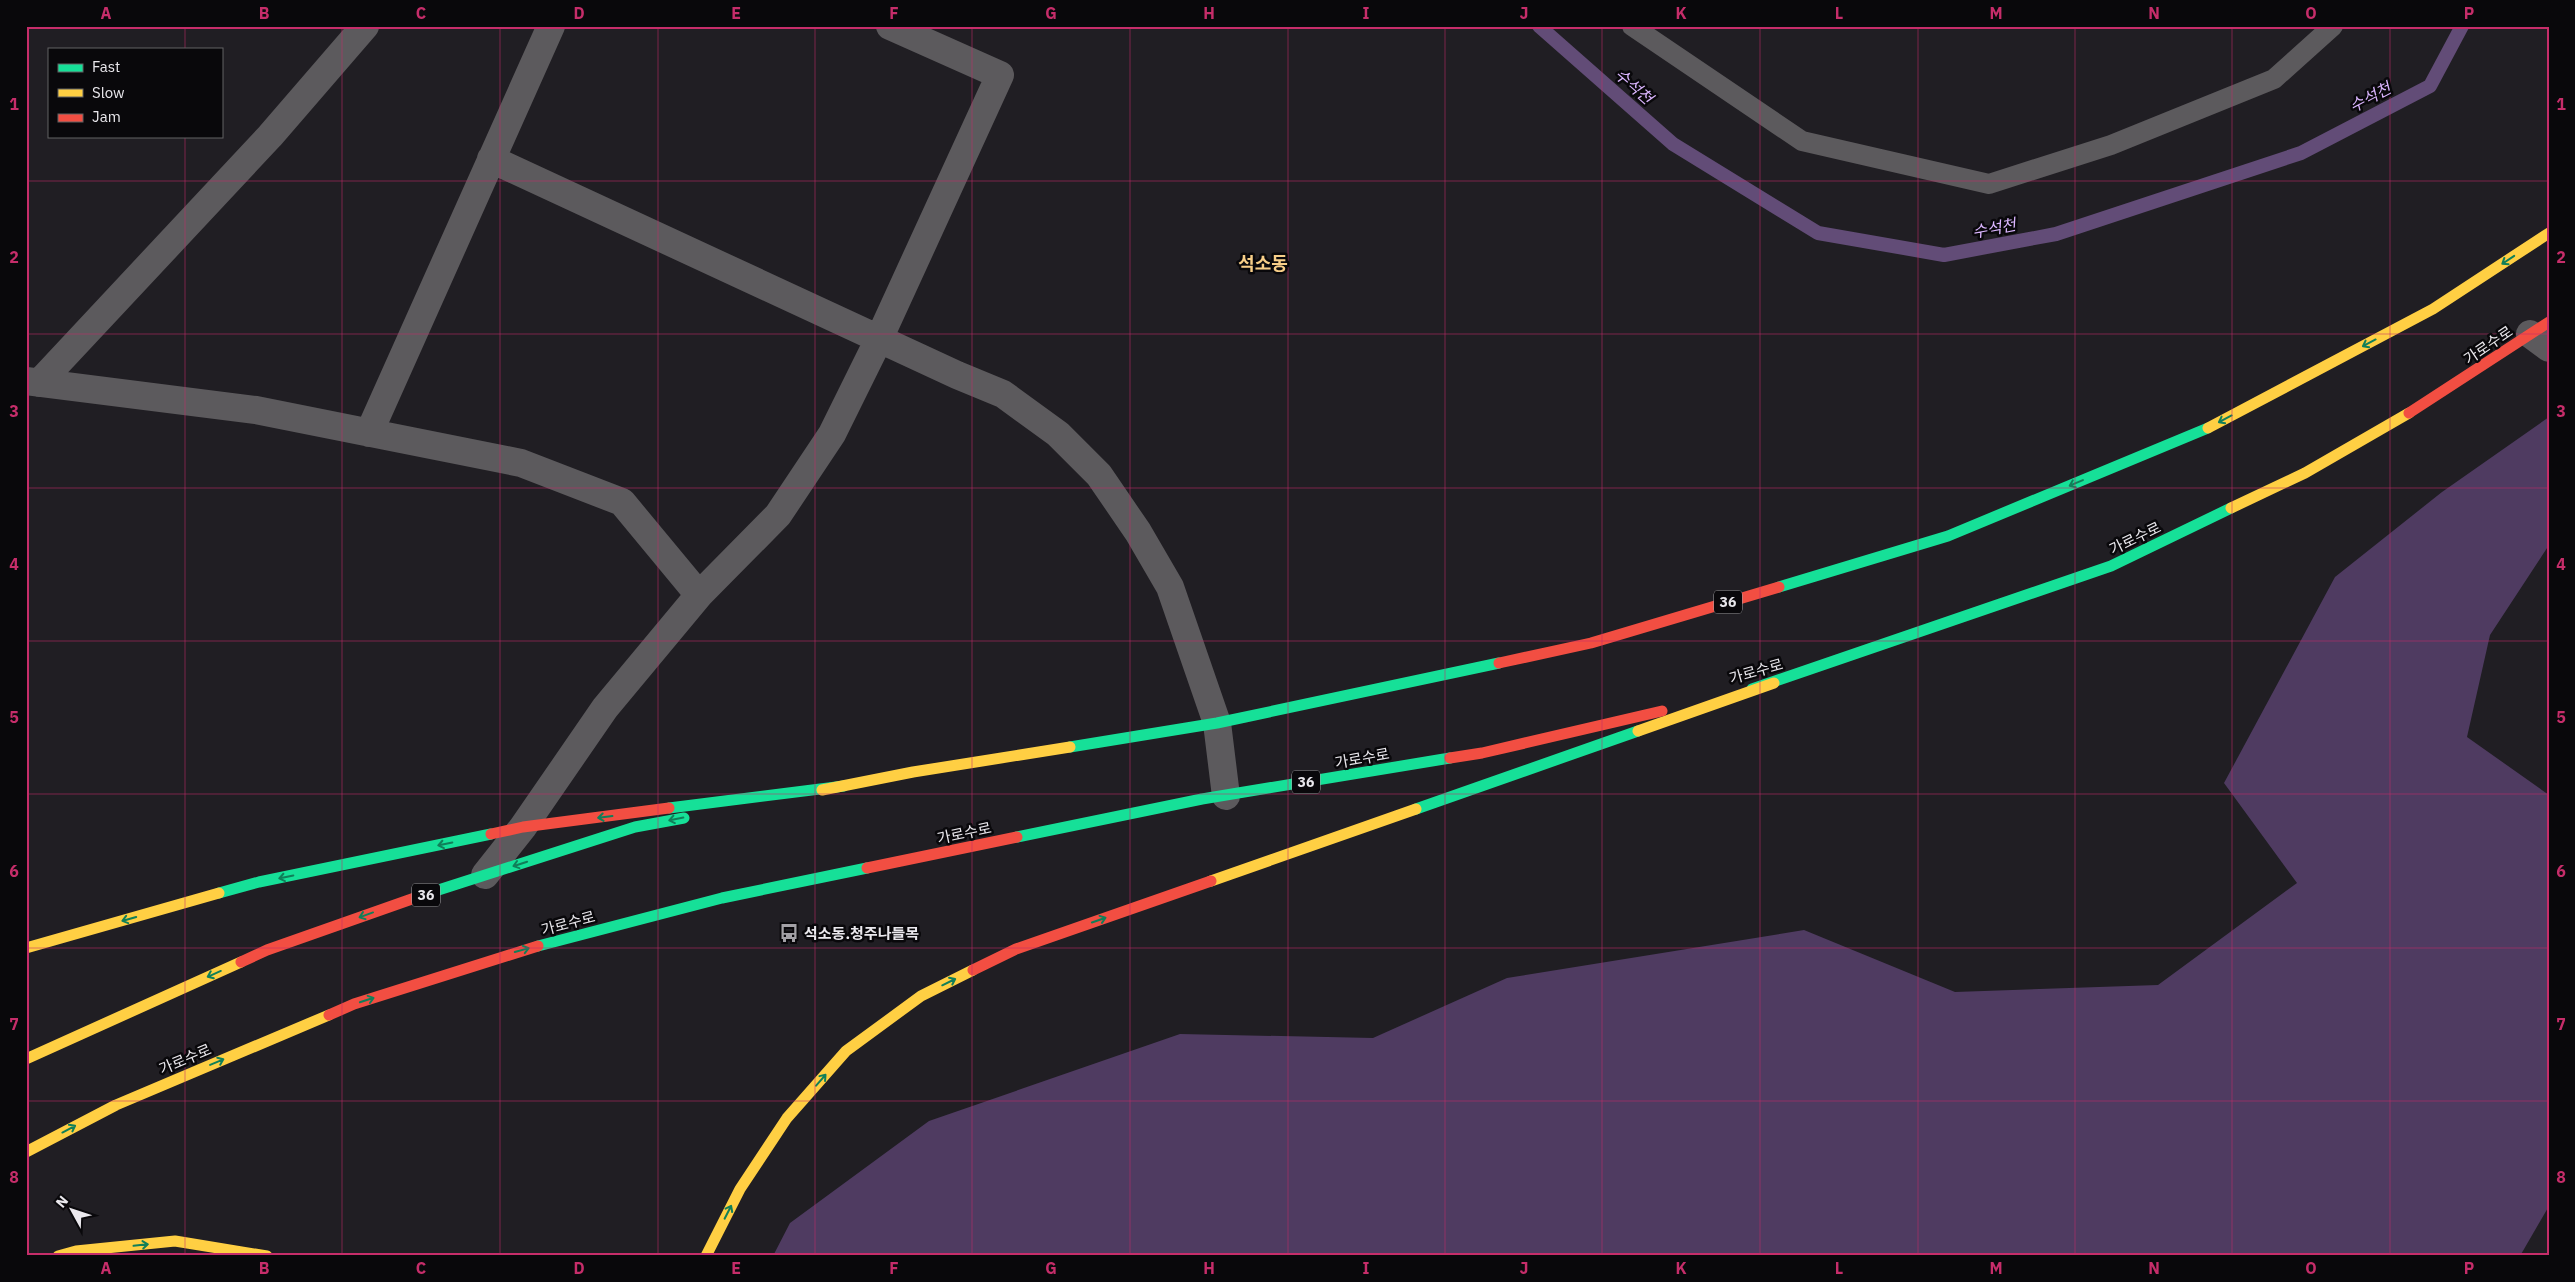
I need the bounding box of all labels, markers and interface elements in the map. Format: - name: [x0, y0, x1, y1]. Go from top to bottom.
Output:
- text: A: [101, 3, 112, 23]
- text: B: [259, 3, 270, 23]
- text: C: [416, 3, 426, 23]
- text: D: [573, 3, 585, 23]
- text: E: [731, 3, 741, 23]
- text: F: [889, 3, 899, 23]
- text: G: [1045, 3, 1057, 23]
- text: H: [1203, 3, 1215, 23]
- text: I: [1363, 3, 1370, 23]
- text: J: [1520, 3, 1528, 23]
- text: K: [1675, 3, 1687, 23]
- text: L: [1835, 3, 1843, 23]
- text: M: [1989, 3, 2003, 23]
- text: N: [2148, 3, 2160, 23]
- text: O: [2305, 3, 2317, 23]
- text: P: [2464, 3, 2474, 23]
- legend: [48, 48, 222, 138]
- text: Fast: [92, 57, 120, 76]
- water label: 수석천: [1611, 64, 1659, 110]
- water label: 수석천: [2346, 77, 2396, 116]
- text: Slow: [92, 83, 125, 102]
- text: 1: [9, 94, 19, 114]
- text: 1: [2556, 94, 2566, 114]
- text: Jam: [92, 107, 121, 126]
- water label: 수석천: [1970, 214, 2020, 242]
- text: 2: [9, 247, 19, 267]
- text: 2: [2556, 247, 2566, 267]
- district label: 석소동: [1238, 252, 1288, 275]
- one-way arrow: [2501, 255, 2515, 265]
- street label: 가로수로: [2460, 322, 2516, 368]
- one-way arrow: [2362, 339, 2377, 348]
- text: 3: [9, 401, 19, 421]
- text: 3: [2556, 401, 2566, 421]
- one-way arrow: [2218, 415, 2233, 424]
- one-way arrow: [2069, 478, 2084, 488]
- street label: 가로수로: [2106, 517, 2164, 559]
- text: 4: [9, 554, 19, 574]
- text: 4: [2556, 554, 2566, 574]
- road number: 36: [1714, 590, 1742, 614]
- street label: 가로수로: [1727, 654, 1785, 688]
- text: 5: [9, 707, 19, 727]
- text: 5: [2556, 707, 2566, 727]
- street label: 가로수로: [1333, 744, 1391, 772]
- road number: 36: [1292, 770, 1320, 794]
- one-way arrow: [597, 812, 613, 822]
- one-way arrow: [668, 815, 684, 825]
- street label: 가로수로: [935, 818, 993, 848]
- one-way arrow: [437, 839, 453, 849]
- one-way arrow: [512, 860, 528, 870]
- text: 6: [9, 861, 19, 881]
- text: 6: [2556, 861, 2566, 881]
- one-way arrow: [278, 873, 294, 882]
- road number: 36: [412, 884, 440, 906]
- street label: 가로수로: [539, 907, 597, 939]
- one-way arrow: [359, 911, 374, 920]
- one-way arrow: [121, 915, 137, 924]
- one-way arrow: [1091, 915, 1106, 924]
- bus stop icon: 석소동.청주나들목: [778, 922, 800, 944]
- place label: 석소동.청주나들목: [804, 924, 919, 943]
- one-way arrow: [514, 945, 530, 955]
- one-way arrow: [207, 969, 222, 979]
- one-way arrow: [942, 977, 957, 987]
- one-way arrow: [359, 995, 375, 1004]
- text: 7: [9, 1014, 19, 1034]
- text: 7: [2556, 1014, 2566, 1034]
- street label: 가로수로: [156, 1039, 214, 1079]
- one-way arrow: [209, 1057, 224, 1066]
- one-way arrow: [815, 1073, 827, 1086]
- one-way arrow: [62, 1124, 77, 1134]
- text: 8: [9, 1167, 19, 1187]
- text: 8: [2556, 1167, 2566, 1187]
- north arrow: [48, 1184, 98, 1234]
- text: N: [52, 1192, 72, 1211]
- one-way arrow: [723, 1205, 733, 1220]
- one-way arrow: [132, 1240, 148, 1249]
- text: A: [101, 1258, 112, 1278]
- text: B: [259, 1258, 270, 1278]
- text: C: [416, 1258, 426, 1278]
- text: D: [573, 1258, 585, 1278]
- text: E: [731, 1258, 741, 1278]
- text: F: [889, 1258, 899, 1278]
- text: G: [1045, 1258, 1057, 1278]
- text: H: [1203, 1258, 1215, 1278]
- text: I: [1363, 1258, 1370, 1278]
- text: J: [1520, 1258, 1528, 1278]
- text: K: [1675, 1258, 1687, 1278]
- text: L: [1835, 1258, 1843, 1278]
- text: M: [1989, 1258, 2003, 1278]
- text: N: [2148, 1258, 2160, 1278]
- text: O: [2305, 1258, 2317, 1278]
- text: P: [2464, 1258, 2474, 1278]

